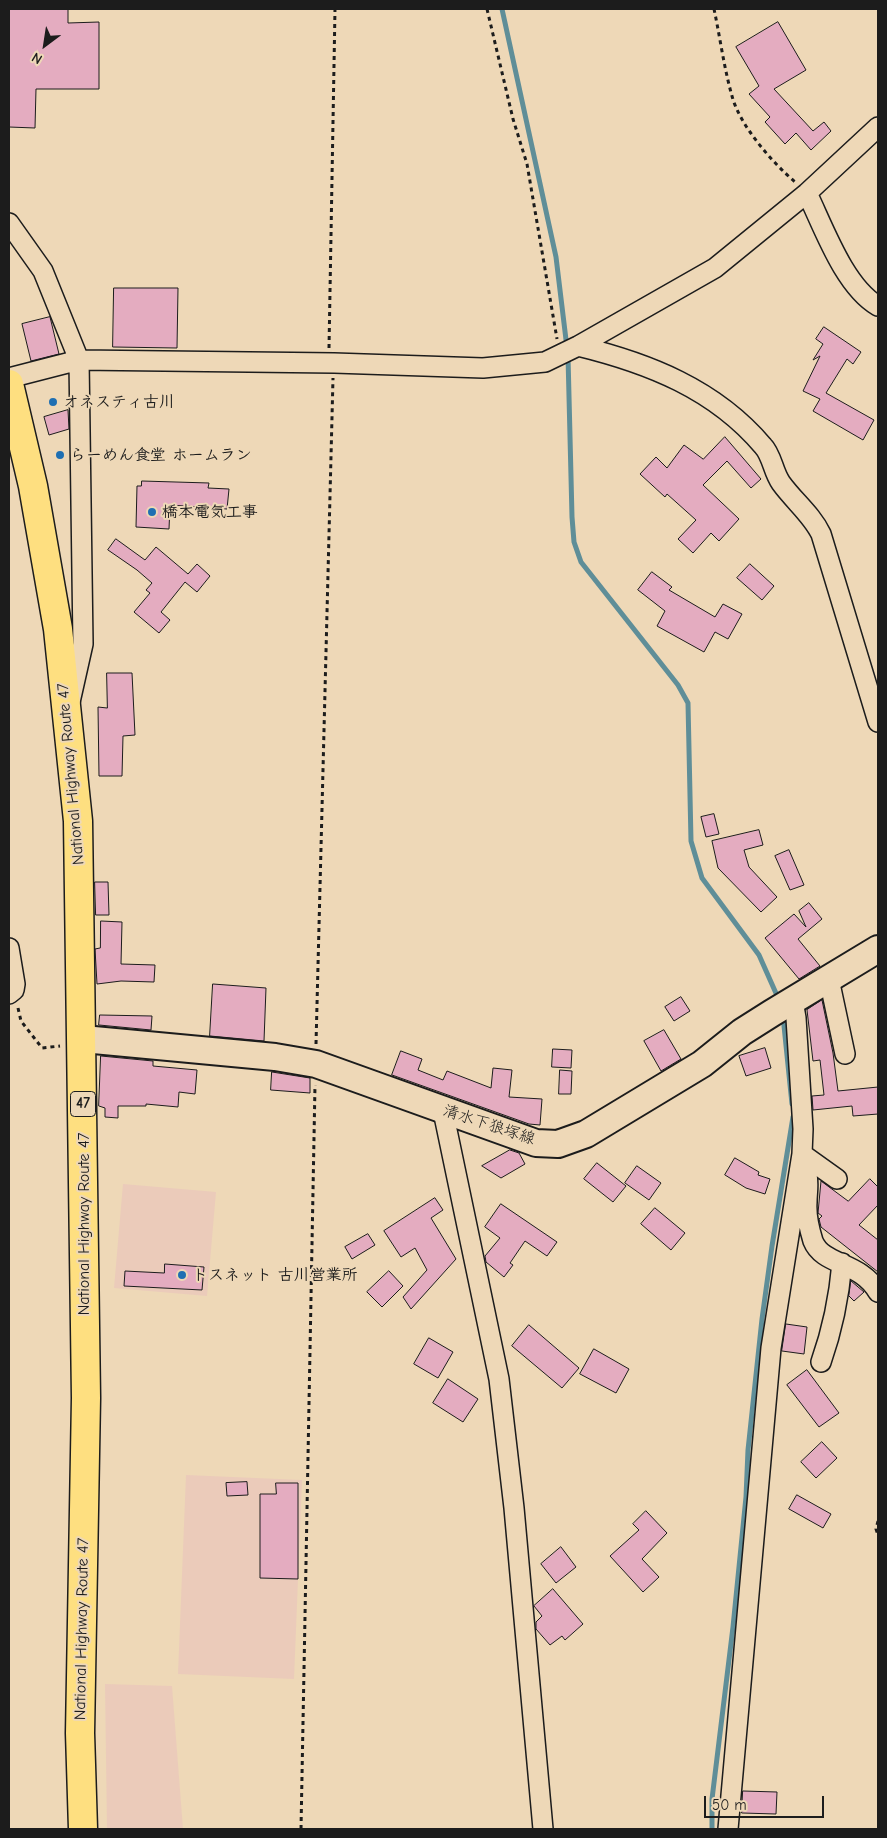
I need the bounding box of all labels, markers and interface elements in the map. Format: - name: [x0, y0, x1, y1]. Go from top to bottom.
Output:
- north arrow: [20, 20, 70, 70]
- text: N: [29, 49, 45, 68]
- place label: オネスティ古川: [63, 392, 175, 412]
- marker: オネスティ古川: [47, 396, 59, 408]
- place label: らーめん食堂 ホームラン: [70, 445, 252, 465]
- marker: らーめん食堂 ホームラン: [54, 449, 66, 461]
- place label: 橋本電気工事: [162, 502, 258, 522]
- marker: 橋本電気工事: [146, 506, 158, 518]
- street label: National Highway Route 47: [53, 682, 89, 866]
- road number: 47: [70, 1092, 96, 1116]
- street label: 清水下狼塚線: [440, 1101, 538, 1149]
- street label: National Highway Route 47: [74, 1133, 94, 1315]
- place label: トスネット 古川営業所: [192, 1265, 358, 1285]
- marker: トスネット 古川営業所: [176, 1269, 188, 1281]
- street label: National Highway Route 47: [71, 1538, 93, 1720]
- scale bar: [707, 1786, 827, 1818]
- text: 50 m: [712, 1796, 747, 1814]

